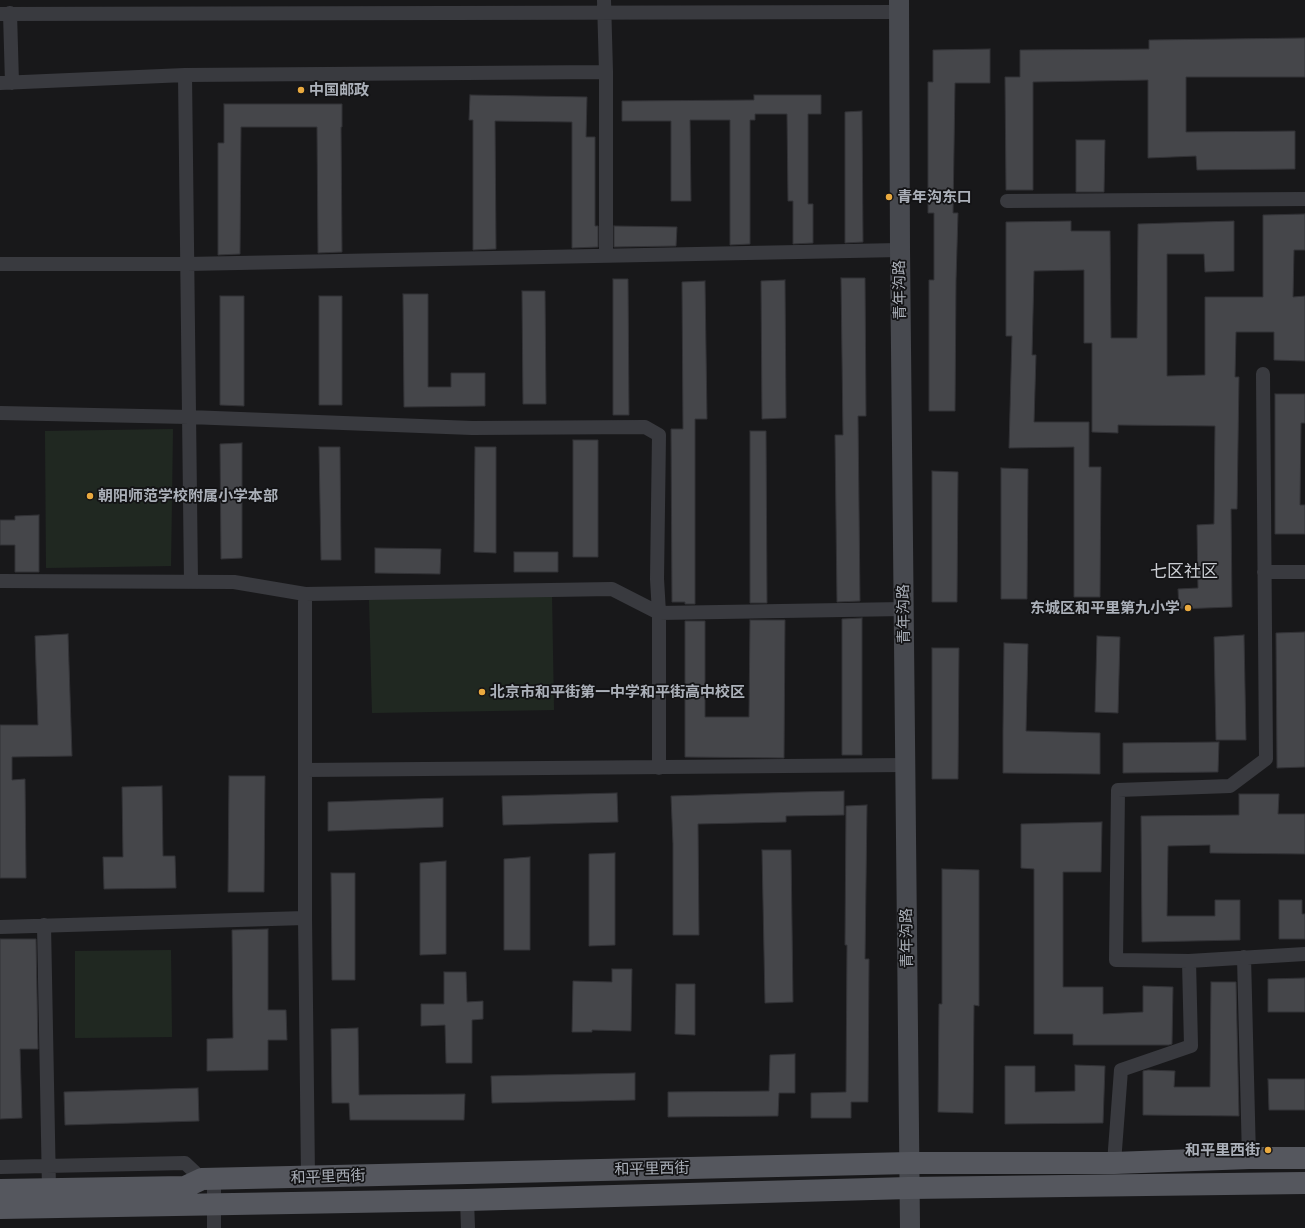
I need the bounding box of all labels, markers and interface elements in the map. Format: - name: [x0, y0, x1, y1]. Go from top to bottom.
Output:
- place label: 中国邮政: [309, 81, 369, 99]
- marker: 中国邮政: [296, 85, 306, 95]
- place label: 青年沟东口: [897, 188, 972, 206]
- marker: 青年沟东口: [884, 192, 894, 202]
- street label: 青年沟路: [890, 260, 910, 320]
- place label: 朝阳师范学校附属小学本部: [98, 487, 278, 505]
- marker: 朝阳师范学校附属小学本部: [85, 491, 95, 501]
- district label: 七区社区: [1150, 562, 1218, 582]
- street label: 青年沟路: [894, 584, 914, 644]
- place label: 东城区和平里第九小学: [1030, 599, 1180, 617]
- marker: 东城区和平里第九小学: [1183, 603, 1193, 613]
- place label: 北京市和平街第一中学和平街高中校区: [490, 683, 745, 701]
- marker: 北京市和平街第一中学和平街高中校区: [477, 687, 487, 697]
- street label: 青年沟路: [897, 908, 917, 968]
- place label: 和平里西街: [1185, 1141, 1260, 1159]
- marker: 和平里西街: [1263, 1145, 1273, 1155]
- street label: 和平里西街: [614, 1159, 690, 1179]
- street label: 和平里西街: [290, 1167, 366, 1187]

